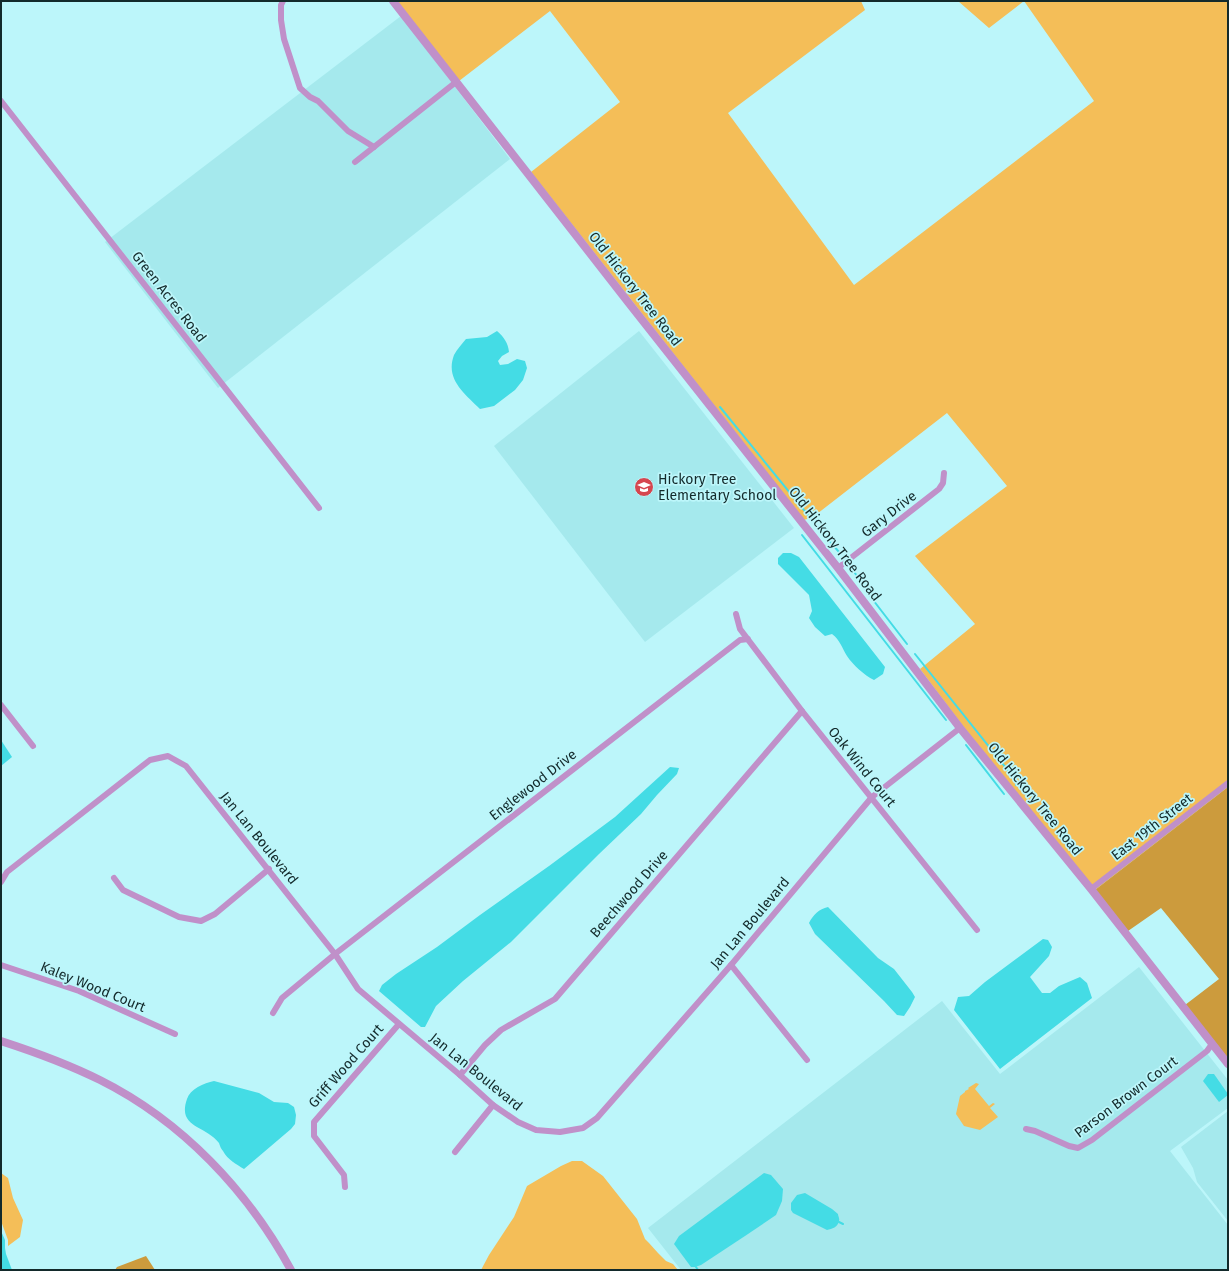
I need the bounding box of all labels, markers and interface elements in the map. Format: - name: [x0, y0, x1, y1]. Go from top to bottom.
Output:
- street label: Old Hickory Tree Road: [585, 229, 685, 349]
- street label: Green Acres Road: [128, 248, 210, 346]
- place label: Hickory Tree Elementary School: [658, 471, 776, 504]
- school or university icon: Hickory Tree Elementary School: [633, 476, 655, 498]
- street label: Old Hickory Tree Road: [785, 484, 885, 604]
- street label: Gary Drive: [858, 487, 920, 541]
- street label: Oak Wind Court: [824, 723, 900, 811]
- street label: Old Hickory Tree Road: [984, 739, 1086, 859]
- street label: Englewood Drive: [486, 746, 580, 824]
- street label: Jan Lan Boulevard: [216, 788, 302, 888]
- street label: East 19th Street: [1108, 789, 1197, 864]
- street label: Beechwood Drive: [587, 847, 671, 941]
- street label: Jan Lan Boulevard: [707, 874, 793, 972]
- street label: Kaley Wood Court: [38, 958, 149, 1016]
- street label: Griff Wood Court: [305, 1020, 388, 1111]
- street label: Jan Lan Boulevard: [426, 1029, 526, 1115]
- street label: Parson Brown Court: [1071, 1052, 1182, 1141]

